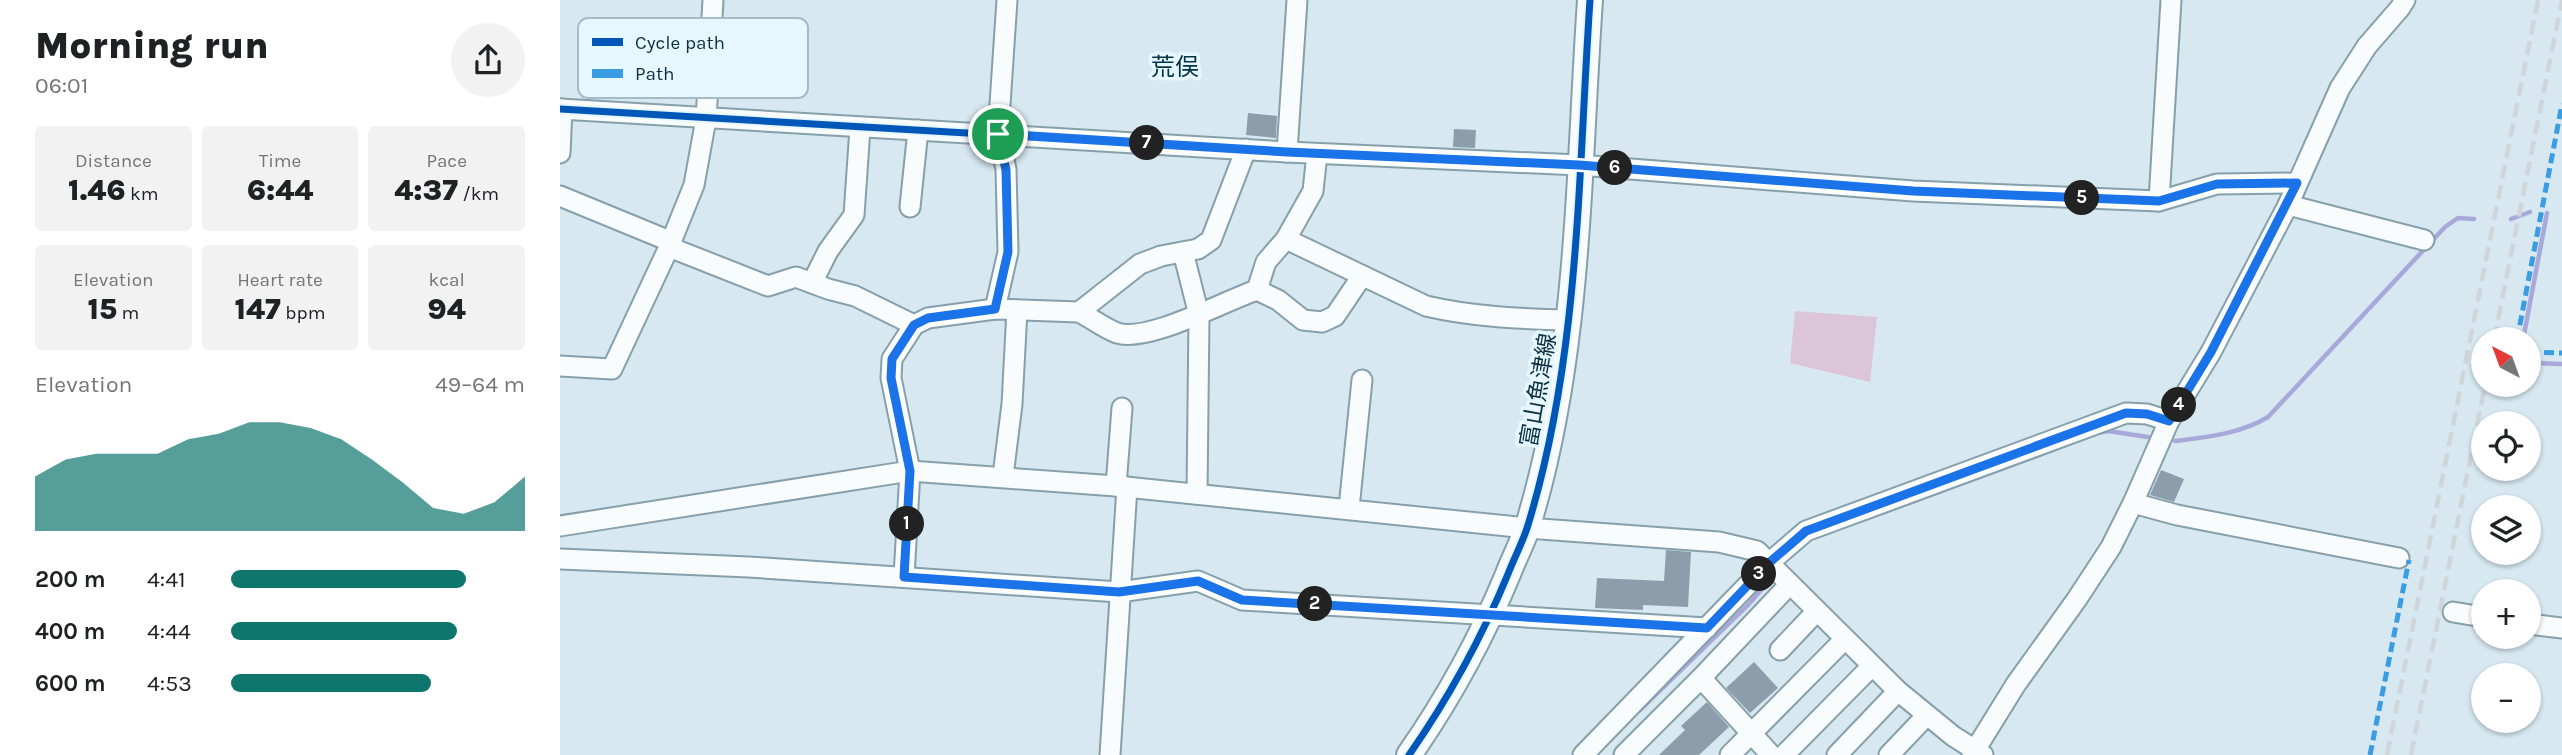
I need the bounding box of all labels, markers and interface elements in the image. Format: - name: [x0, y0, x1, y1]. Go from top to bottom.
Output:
- legend: [578, 18, 808, 98]
- text: Morning run: [35, 23, 269, 68]
- button: share: [451, 23, 525, 97]
- text: Cycle path: [635, 32, 725, 54]
- district label: 荒俣: [1151, 53, 1199, 81]
- text: Path: [635, 63, 675, 85]
- text: 06:01: [35, 72, 88, 99]
- pin: [968, 104, 1028, 164]
- icon: arrive: [979, 115, 1017, 153]
- pin: 7: [1130, 125, 1164, 160]
- text: 7: [1142, 131, 1151, 153]
- text: Distance: [75, 150, 152, 172]
- text: Time: [259, 150, 301, 172]
- text: Pace: [426, 150, 467, 172]
- pin: 6: [1598, 150, 1632, 186]
- text: 6: [1609, 156, 1620, 178]
- text: 1.46: [68, 172, 126, 208]
- text: 6:44: [247, 172, 313, 208]
- text: 4:37: [394, 172, 458, 208]
- pin: 5: [2064, 180, 2100, 216]
- text: km: [126, 183, 159, 205]
- text: /km: [458, 183, 499, 205]
- text: 5: [2076, 186, 2087, 208]
- text: Elevation: [73, 269, 154, 291]
- text: Heart rate: [237, 269, 323, 291]
- text: kcal: [429, 269, 465, 291]
- text: 15: [87, 291, 117, 327]
- text: 147: [234, 291, 281, 327]
- text: 94: [428, 291, 466, 327]
- text: m: [117, 302, 139, 324]
- text: bpm: [281, 302, 325, 324]
- north arrow: [2471, 327, 2541, 397]
- map controls: [2471, 327, 2541, 733]
- street label: 富山魚津線: [1515, 331, 1562, 449]
- text: Elevation: [35, 371, 132, 398]
- text: 49–64 m: [435, 371, 525, 398]
- pin: 4: [2162, 388, 2196, 422]
- text: 4: [2173, 393, 2184, 415]
- button: locate: [2471, 411, 2541, 481]
- button: layers: [2471, 495, 2541, 565]
- pin: 1: [890, 506, 924, 542]
- text: 1: [903, 512, 910, 534]
- pin: 3: [1742, 556, 1776, 592]
- text: 3: [1753, 562, 1764, 584]
- text: 200 m: [35, 566, 106, 593]
- text: 4:41: [147, 566, 186, 593]
- button: +: [2471, 579, 2541, 649]
- pin: 2: [1298, 586, 1332, 622]
- text: 2: [1309, 592, 1320, 614]
- text: 400 m: [35, 618, 105, 645]
- text: 4:44: [147, 618, 191, 645]
- button: −: [2471, 663, 2541, 733]
- text: 600 m: [35, 670, 106, 697]
- text: 4:53: [147, 670, 192, 697]

